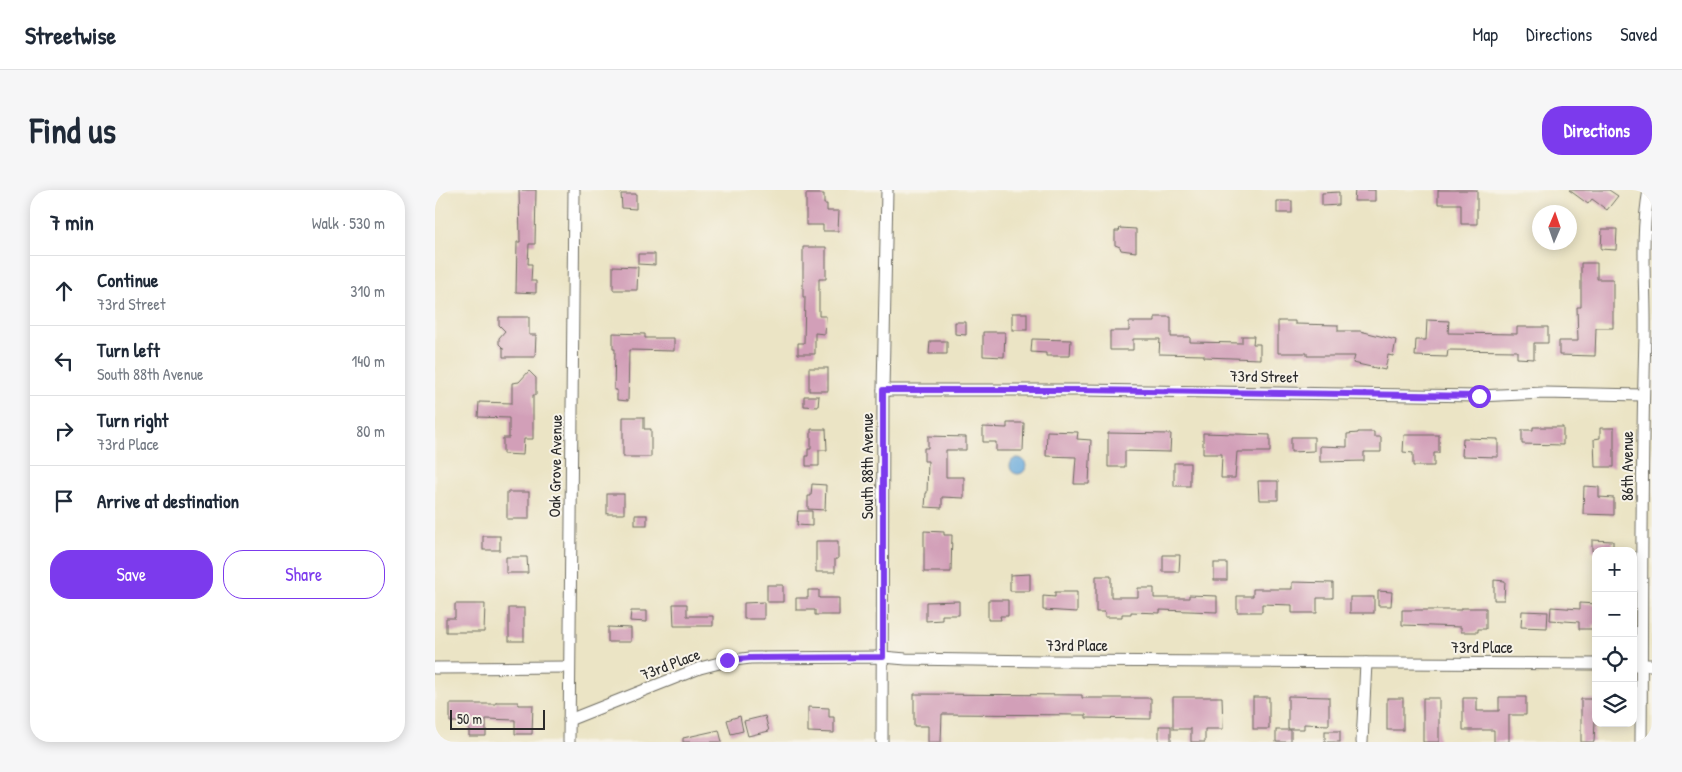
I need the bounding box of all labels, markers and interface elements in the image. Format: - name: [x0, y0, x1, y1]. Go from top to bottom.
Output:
- text: Streetwise: [25, 19, 116, 51]
- text: Map: [1473, 22, 1498, 47]
- text: Directions: [1526, 22, 1592, 47]
- text: Saved: [1620, 22, 1657, 47]
- button: Directions: [1542, 106, 1652, 155]
- text: Find us: [30, 107, 116, 154]
- north arrow: [1532, 205, 1577, 250]
- text: 7 min: [50, 208, 94, 237]
- text: Walk · 530 m: [312, 212, 385, 234]
- text: Continue: [97, 267, 158, 293]
- icon: ahead: [50, 277, 78, 305]
- text: 310 m: [350, 280, 385, 302]
- text: 73rd Street: [97, 293, 165, 315]
- text: Turn left: [97, 337, 160, 363]
- icon: left: [50, 347, 78, 375]
- text: 140 m: [351, 350, 385, 372]
- text: South 88th Avenue: [97, 363, 203, 385]
- street label: 73rd Street: [1230, 364, 1299, 388]
- route start: [1468, 385, 1491, 408]
- text: Turn right: [97, 407, 168, 433]
- street label: South 88th Avenue: [856, 412, 878, 519]
- street label: Oak Grove Avenue: [543, 414, 567, 518]
- icon: right: [50, 417, 78, 445]
- text: 80 m: [356, 420, 385, 442]
- street label: 86th Avenue: [1616, 430, 1638, 501]
- text: 73rd Place: [97, 433, 159, 455]
- icon: arrive: [50, 487, 78, 515]
- text: Arrive at destination: [97, 488, 239, 514]
- map controls: [1592, 547, 1637, 727]
- button: +: [1592, 547, 1637, 592]
- button: Save: [50, 550, 213, 599]
- button: Share: [223, 550, 385, 599]
- button: −: [1592, 592, 1637, 637]
- street label: 73rd Place: [1046, 634, 1109, 656]
- street label: 73rd Place: [1451, 636, 1514, 658]
- button: locate: [1592, 637, 1637, 682]
- street label: 73rd Place: [637, 642, 703, 685]
- route end: [716, 649, 739, 672]
- button: layers: [1592, 682, 1637, 727]
- scale bar: [450, 707, 545, 730]
- text: 50 m: [457, 709, 482, 728]

